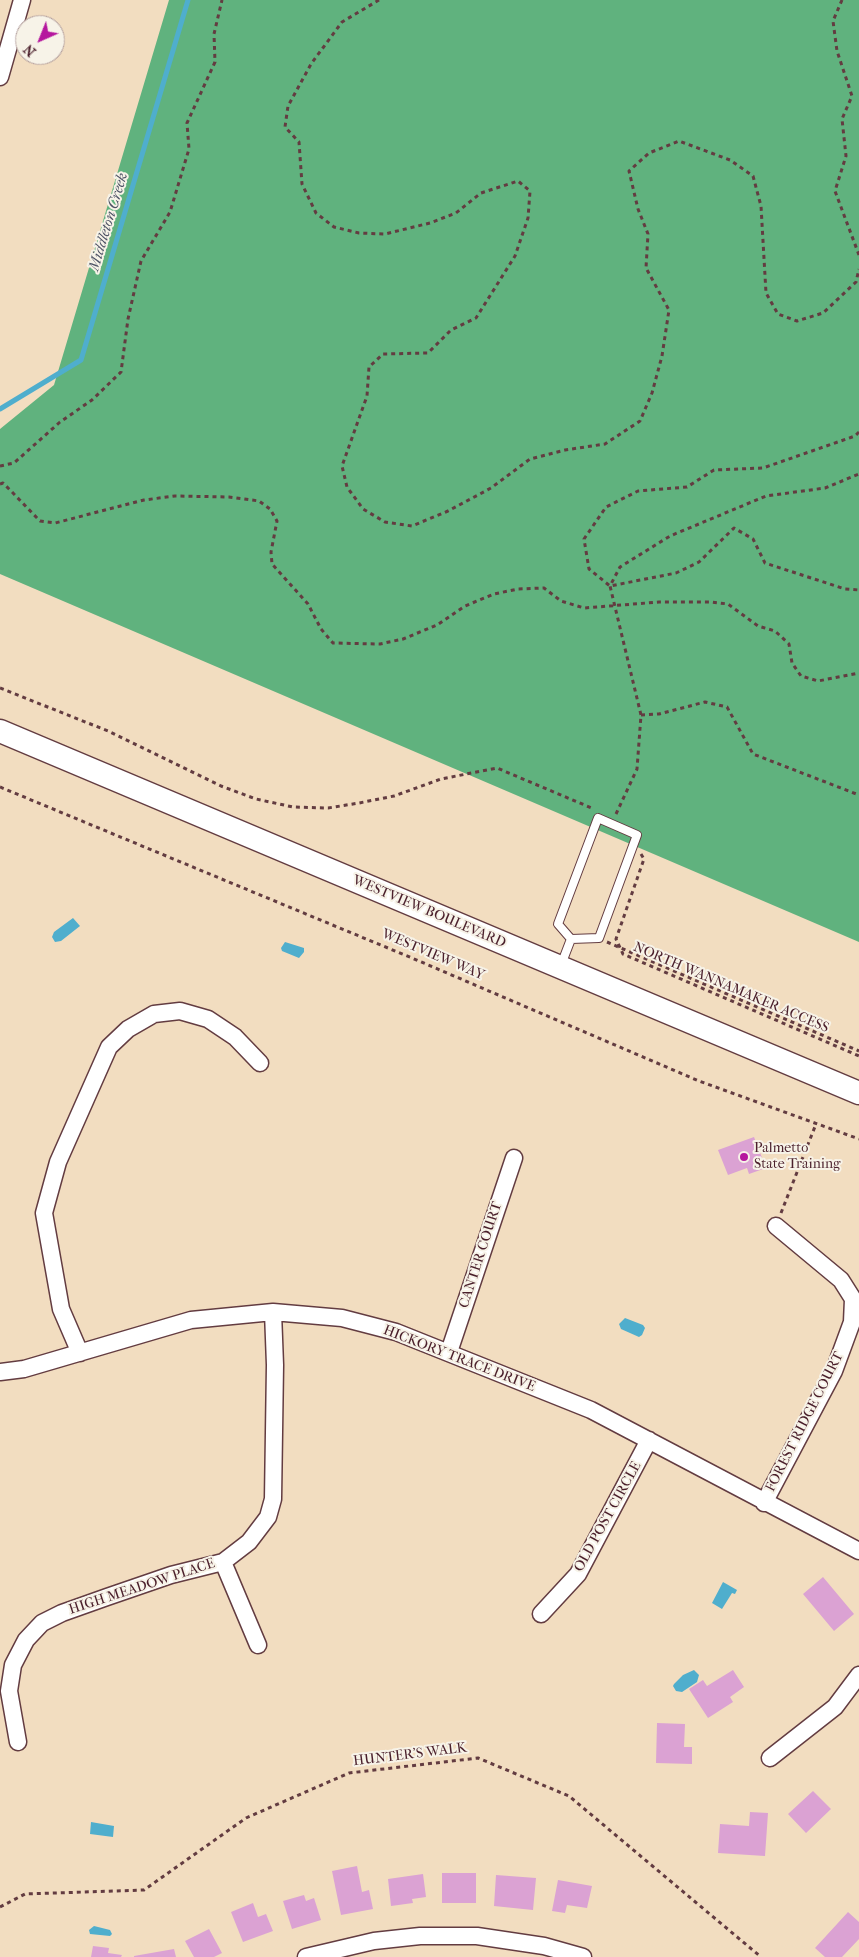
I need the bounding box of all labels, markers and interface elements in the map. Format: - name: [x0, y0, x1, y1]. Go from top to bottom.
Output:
- north arrow: [15, 15, 65, 65]
- text: N: [20, 41, 40, 60]
- water label: Middleton Creek: [86, 171, 132, 273]
- street label: WESTVIEW BOULEVARD: [350, 872, 508, 952]
- street label: WESTVIEW WAY: [379, 926, 487, 984]
- street label: NORTH WANNAMAKER ACCESS: [631, 939, 831, 1037]
- place label: Palmetto State Training: [754, 1141, 841, 1174]
- marker: Palmetto State Training: [738, 1151, 750, 1163]
- street label: CANTER COURT: [456, 1200, 506, 1310]
- street label: HICKORY TRACE DRIVE: [381, 1322, 537, 1396]
- street label: FOREST RIDGE COURT: [762, 1349, 848, 1495]
- street label: OLD POST CIRCLE: [571, 1459, 645, 1575]
- street label: HIGH MEADOW PLACE: [67, 1555, 217, 1619]
- street label: HUNTER'S WALK: [352, 1740, 468, 1770]

